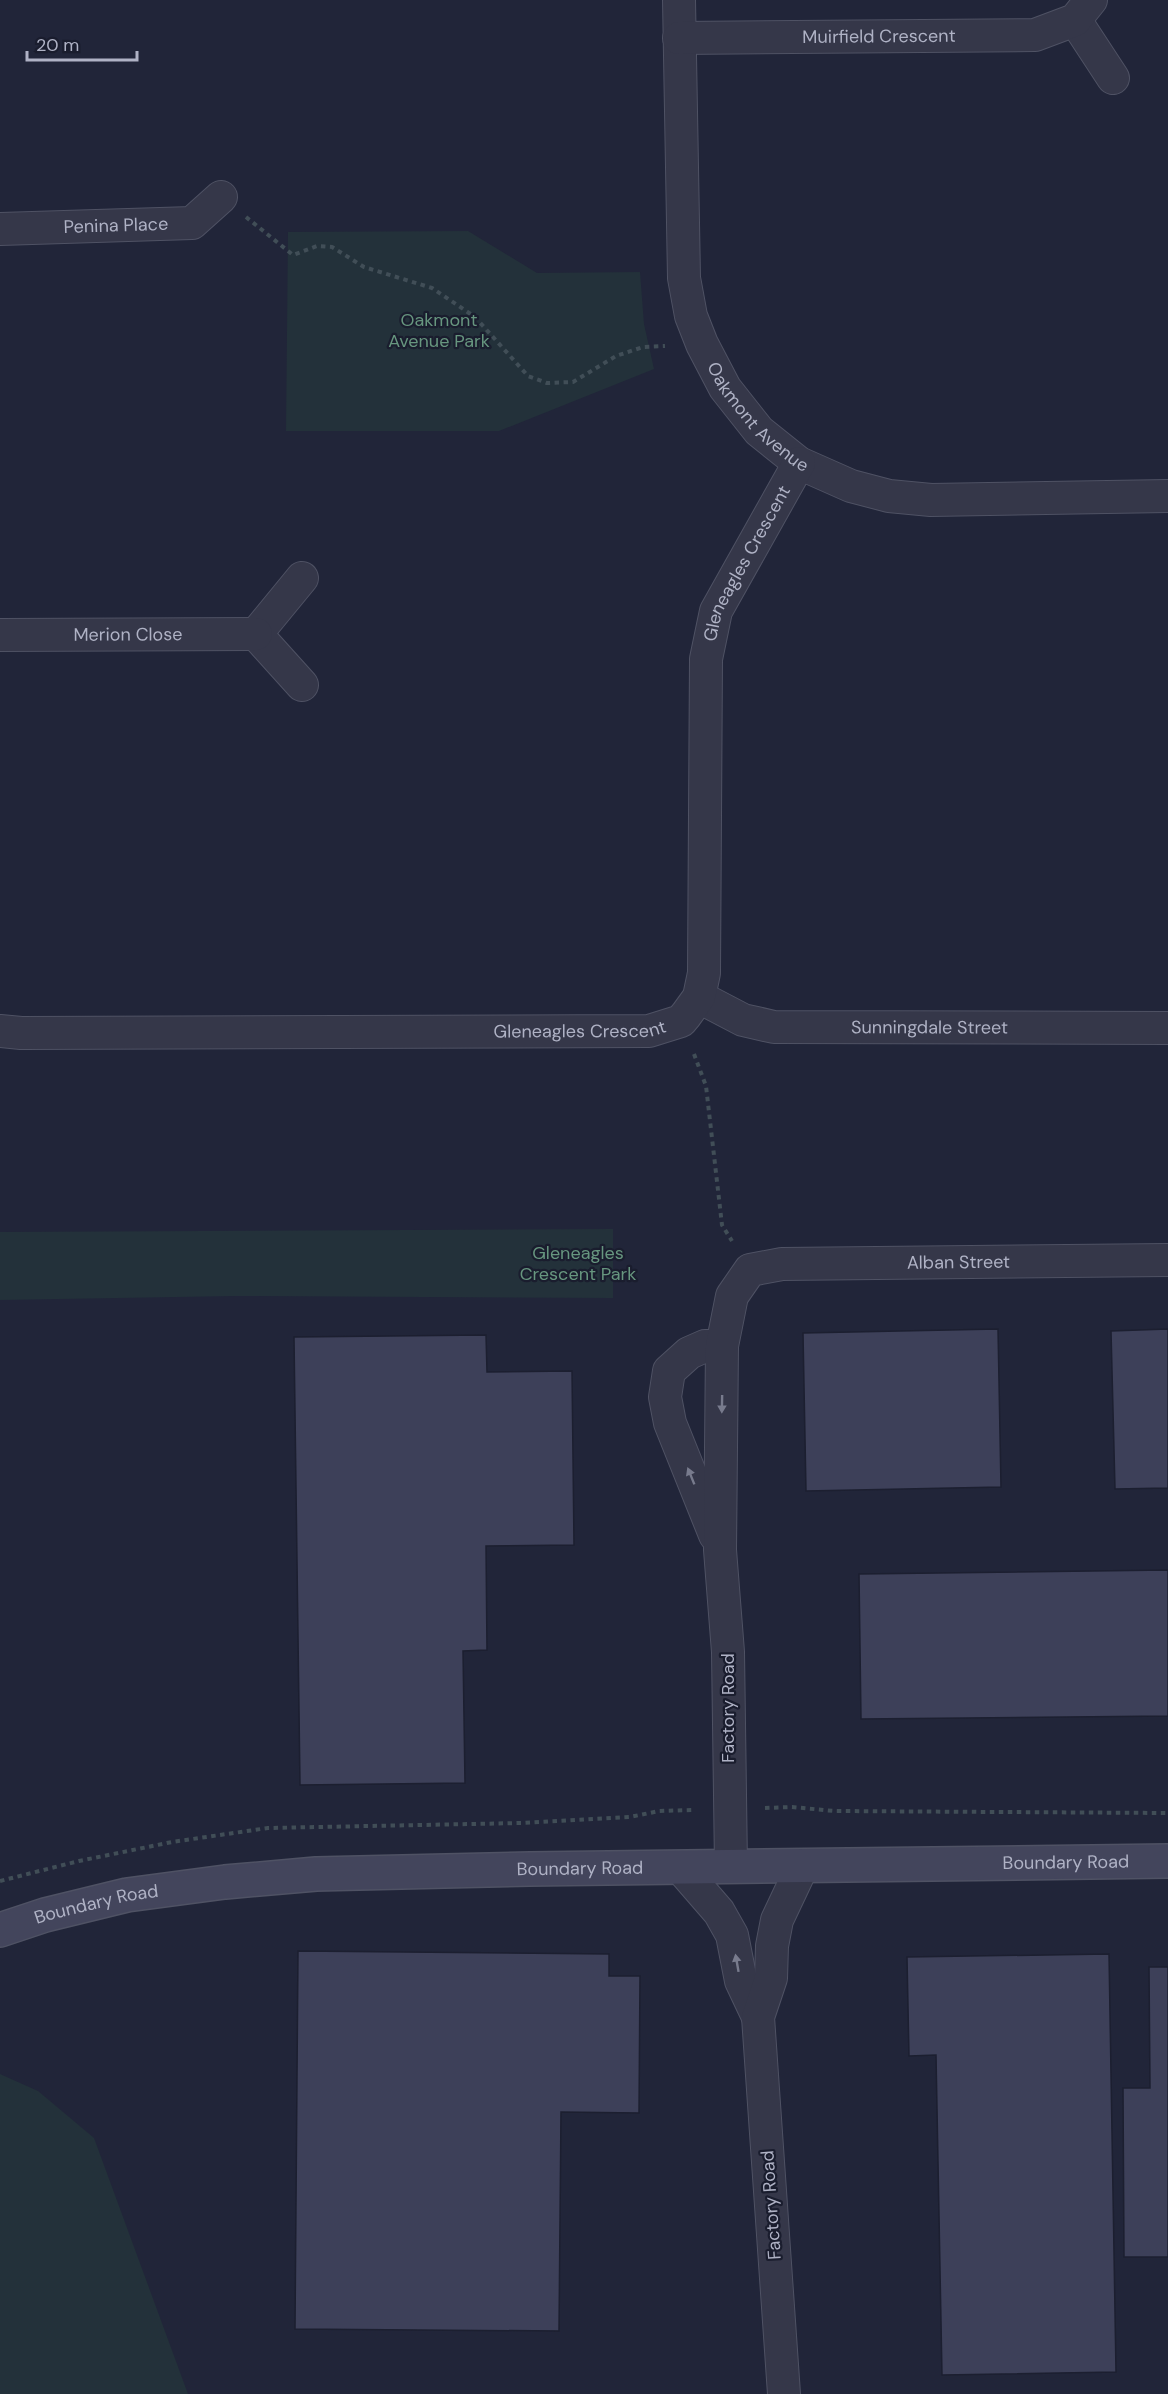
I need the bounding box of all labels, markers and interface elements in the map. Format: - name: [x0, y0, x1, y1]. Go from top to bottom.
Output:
- scale bar: [27, 24, 136, 62]
- street label: Muirfield Crescent: [802, 24, 956, 49]
- text: 20 m: [36, 33, 79, 57]
- street label: Penina Place: [63, 212, 169, 239]
- park label: Oakmont Avenue Park: [388, 308, 490, 353]
- street label: Oakmont Avenue: [701, 358, 812, 478]
- street label: Gleneagles Crescent: [698, 481, 796, 643]
- street label: Merion Close: [73, 622, 183, 647]
- street label: Gleneagles Crescent: [493, 1014, 669, 1043]
- street label: Sunningdale Street: [851, 1015, 1008, 1040]
- park label: Gleneagles Crescent Park: [520, 1241, 636, 1286]
- street label: Alban Street: [907, 1250, 1010, 1275]
- one-way arrow: [717, 1395, 727, 1414]
- one-way arrow: [686, 1467, 695, 1485]
- street label: Factory Road: [716, 1653, 740, 1763]
- street label: Boundary Road: [1002, 1849, 1129, 1875]
- street label: Boundary Road: [516, 1856, 643, 1881]
- street label: Boundary Road: [31, 1879, 160, 1930]
- one-way arrow: [732, 1953, 741, 1972]
- street label: Factory Road: [755, 2149, 787, 2261]

